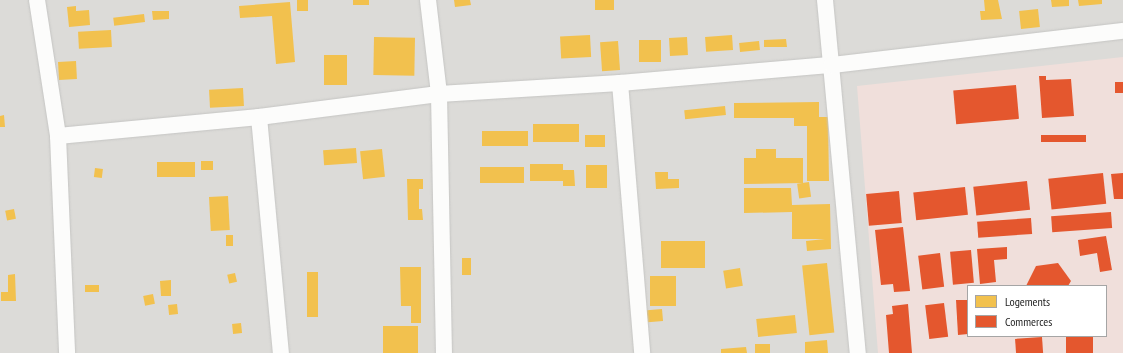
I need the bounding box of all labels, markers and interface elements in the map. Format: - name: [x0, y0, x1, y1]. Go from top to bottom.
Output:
- legend: [967, 285, 1107, 337]
- text: Logements: [1005, 294, 1050, 309]
- text: Commerces: [1005, 314, 1052, 329]

